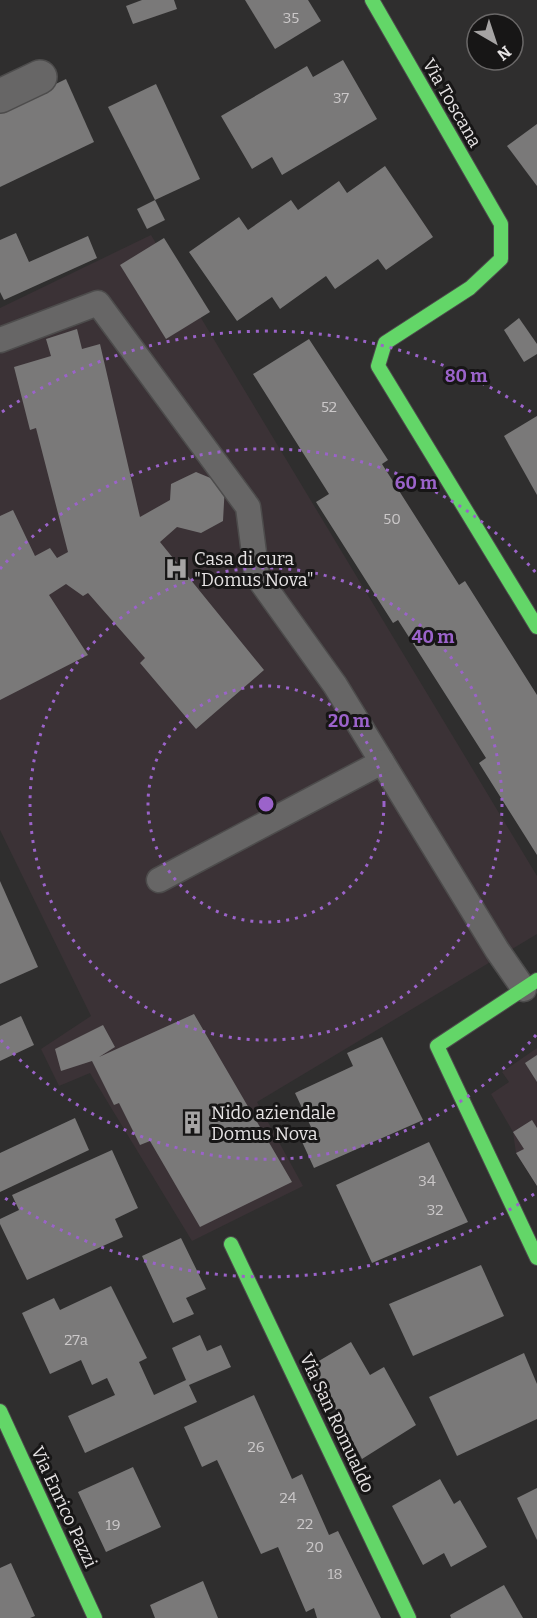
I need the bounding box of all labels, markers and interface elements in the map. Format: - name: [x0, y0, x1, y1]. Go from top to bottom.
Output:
- house number: 35: [283, 9, 299, 27]
- north arrow: [465, 12, 525, 72]
- text: N: [493, 42, 515, 65]
- street label: Via Toscana: [418, 55, 486, 151]
- house number: 37: [333, 89, 350, 107]
- text: 80 m: [445, 365, 487, 387]
- house number: 52: [321, 398, 337, 416]
- text: 60 m: [395, 472, 437, 494]
- house number: 50: [383, 510, 401, 528]
- place label: Casa di cura "Domus Nova": [194, 548, 314, 591]
- hospital icon: Casa di cura "Domus Nova": [163, 556, 189, 582]
- text: 40 m: [412, 626, 454, 648]
- text: 20 m: [328, 710, 370, 732]
- centre of rings: [256, 794, 276, 814]
- place label: Nido aziendale Domus Nova: [211, 1102, 336, 1145]
- building icon: Nido aziendale Domus Nova: [180, 1110, 206, 1136]
- house number: 34: [418, 1172, 436, 1190]
- house number: 32: [427, 1201, 443, 1219]
- house number: 27a: [64, 1331, 88, 1349]
- street label: Via San Romualdo: [295, 1350, 379, 1496]
- house number: 26: [248, 1438, 265, 1456]
- street label: Via Enrico Pazzi: [26, 1443, 102, 1571]
- house number: 24: [280, 1489, 297, 1507]
- house number: 22: [297, 1515, 313, 1533]
- house number: 19: [106, 1516, 120, 1534]
- house number: 20: [306, 1538, 324, 1556]
- house number: 18: [327, 1565, 343, 1583]

